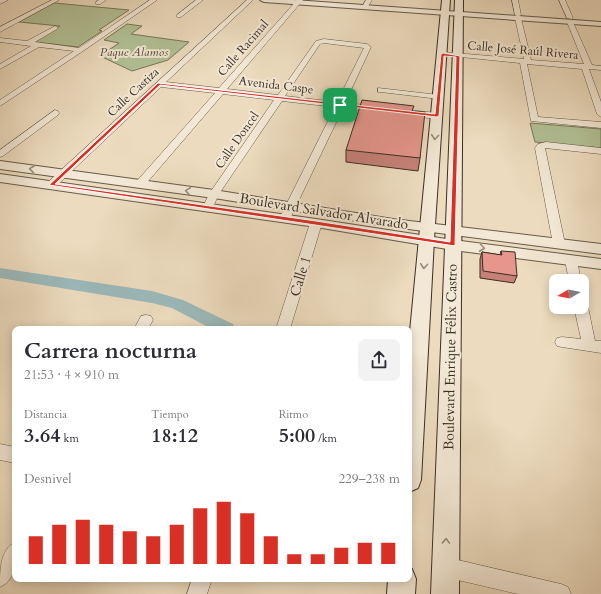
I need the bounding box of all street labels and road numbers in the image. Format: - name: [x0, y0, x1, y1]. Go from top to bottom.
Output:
- street label: Calle Racimal: [214, 16, 272, 80]
- street label: Calle José Raúl Rivera: [467, 37, 580, 63]
- street label: Calle Castiza: [104, 63, 163, 120]
- street label: Avenida Caspe: [238, 72, 314, 98]
- street label: Calle Doncel: [211, 108, 263, 172]
- street label: Boulevard Salvador Alvarado: [238, 189, 410, 234]
- street label: Calle 1: [285, 254, 316, 299]
- street label: Boulevard Enrique Félix Castro: [439, 263, 462, 450]

